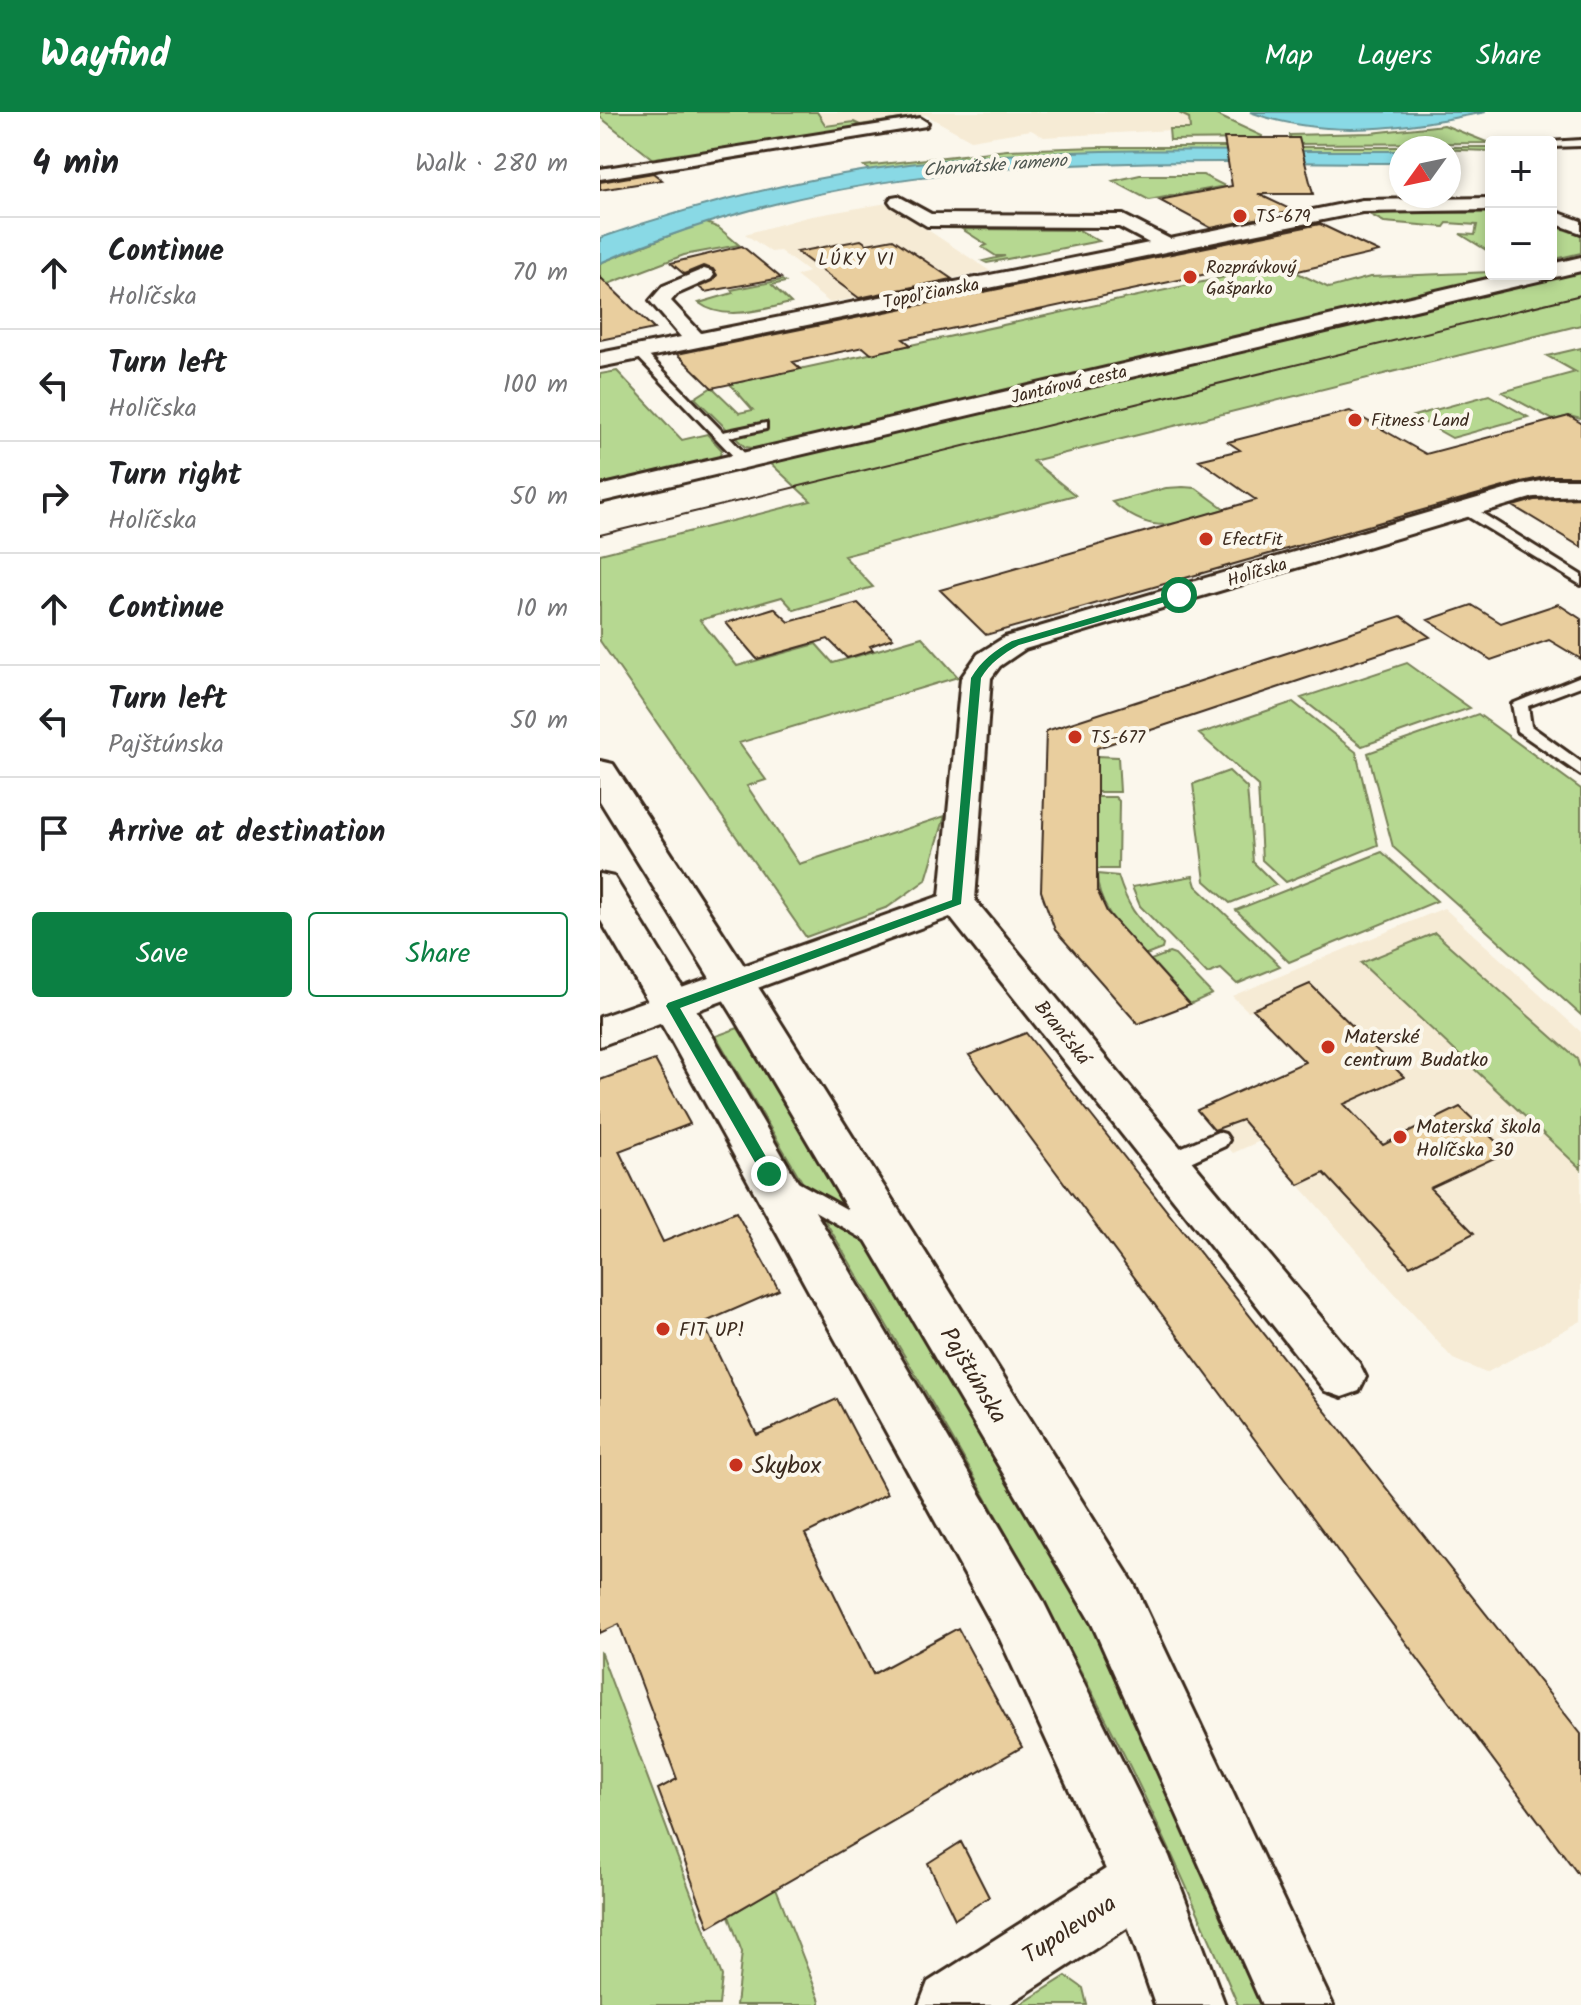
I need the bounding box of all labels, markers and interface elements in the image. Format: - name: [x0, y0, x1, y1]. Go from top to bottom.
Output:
- text: Wayfind: [40, 26, 170, 86]
- text: Map: [1264, 34, 1313, 79]
- text: Layers: [1357, 34, 1432, 79]
- text: Share: [1476, 34, 1541, 79]
- north arrow: [1389, 136, 1461, 208]
- map controls: [1485, 136, 1557, 280]
- button: +: [1485, 136, 1557, 208]
- text: 4 min: [32, 137, 119, 191]
- text: Walk · 280 m: [415, 143, 568, 185]
- water label: Chorvátske rameno: [922, 147, 1070, 186]
- place label: TS-679: [1256, 203, 1311, 232]
- marker: TS-679: [1231, 207, 1249, 225]
- button: −: [1485, 208, 1557, 280]
- text: Continue: [108, 228, 224, 276]
- district label: LÚKY VI: [818, 246, 896, 275]
- icon: ahead: [32, 251, 76, 295]
- text: 70 m: [512, 252, 568, 294]
- place label: Rozprávkový Gašparko: [1206, 254, 1297, 304]
- marker: Rozprávkový Gašparko: [1181, 268, 1199, 286]
- street label: Topoľčianska: [881, 271, 982, 318]
- text: Holíčska: [108, 276, 197, 318]
- text: Turn left: [108, 340, 227, 388]
- street label: Jantárová cesta: [1008, 358, 1130, 413]
- icon: left: [32, 363, 76, 407]
- text: 100 m: [503, 364, 568, 406]
- text: Holíčska: [108, 388, 197, 430]
- place label: Fitness Land: [1371, 407, 1470, 436]
- marker: Fitness Land: [1346, 411, 1364, 429]
- text: Turn right: [108, 452, 241, 500]
- icon: right: [32, 475, 76, 519]
- text: 50 m: [510, 476, 568, 518]
- text: Holíčska: [108, 500, 197, 542]
- place label: EfectFit: [1222, 526, 1284, 555]
- marker: EfectFit: [1197, 530, 1215, 548]
- street label: Holíčska: [1224, 551, 1291, 596]
- route start: [1161, 577, 1197, 613]
- text: Continue: [108, 585, 224, 633]
- icon: ahead: [32, 587, 76, 631]
- text: 10 m: [516, 588, 568, 630]
- text: Turn left: [108, 676, 227, 724]
- icon: left: [32, 699, 76, 743]
- text: 50 m: [510, 700, 568, 742]
- text: Pajštúnska: [108, 724, 224, 766]
- place label: TS-677: [1091, 724, 1146, 753]
- marker: TS-677: [1066, 728, 1084, 746]
- text: Arrive at destination: [108, 809, 385, 857]
- icon: arrive: [32, 811, 76, 855]
- button: Save: [32, 912, 292, 997]
- button: Share: [308, 912, 568, 997]
- street label: Brančská: [1025, 994, 1099, 1074]
- place label: Materské centrum Budatko: [1344, 1022, 1488, 1077]
- marker: Materské centrum Budatko: [1319, 1038, 1337, 1056]
- place label: Materská škola Holíčska 30: [1416, 1112, 1541, 1167]
- marker: Materská škola Holíčska 30: [1391, 1128, 1409, 1146]
- route end: [751, 1156, 787, 1192]
- place label: FIT UP!: [679, 1315, 745, 1347]
- marker: FIT UP!: [654, 1320, 672, 1338]
- street label: Pajštúnska: [928, 1320, 1017, 1432]
- place label: Skybox: [752, 1447, 822, 1486]
- marker: Skybox: [727, 1456, 745, 1474]
- street label: Tupolevova: [1015, 1885, 1125, 1975]

